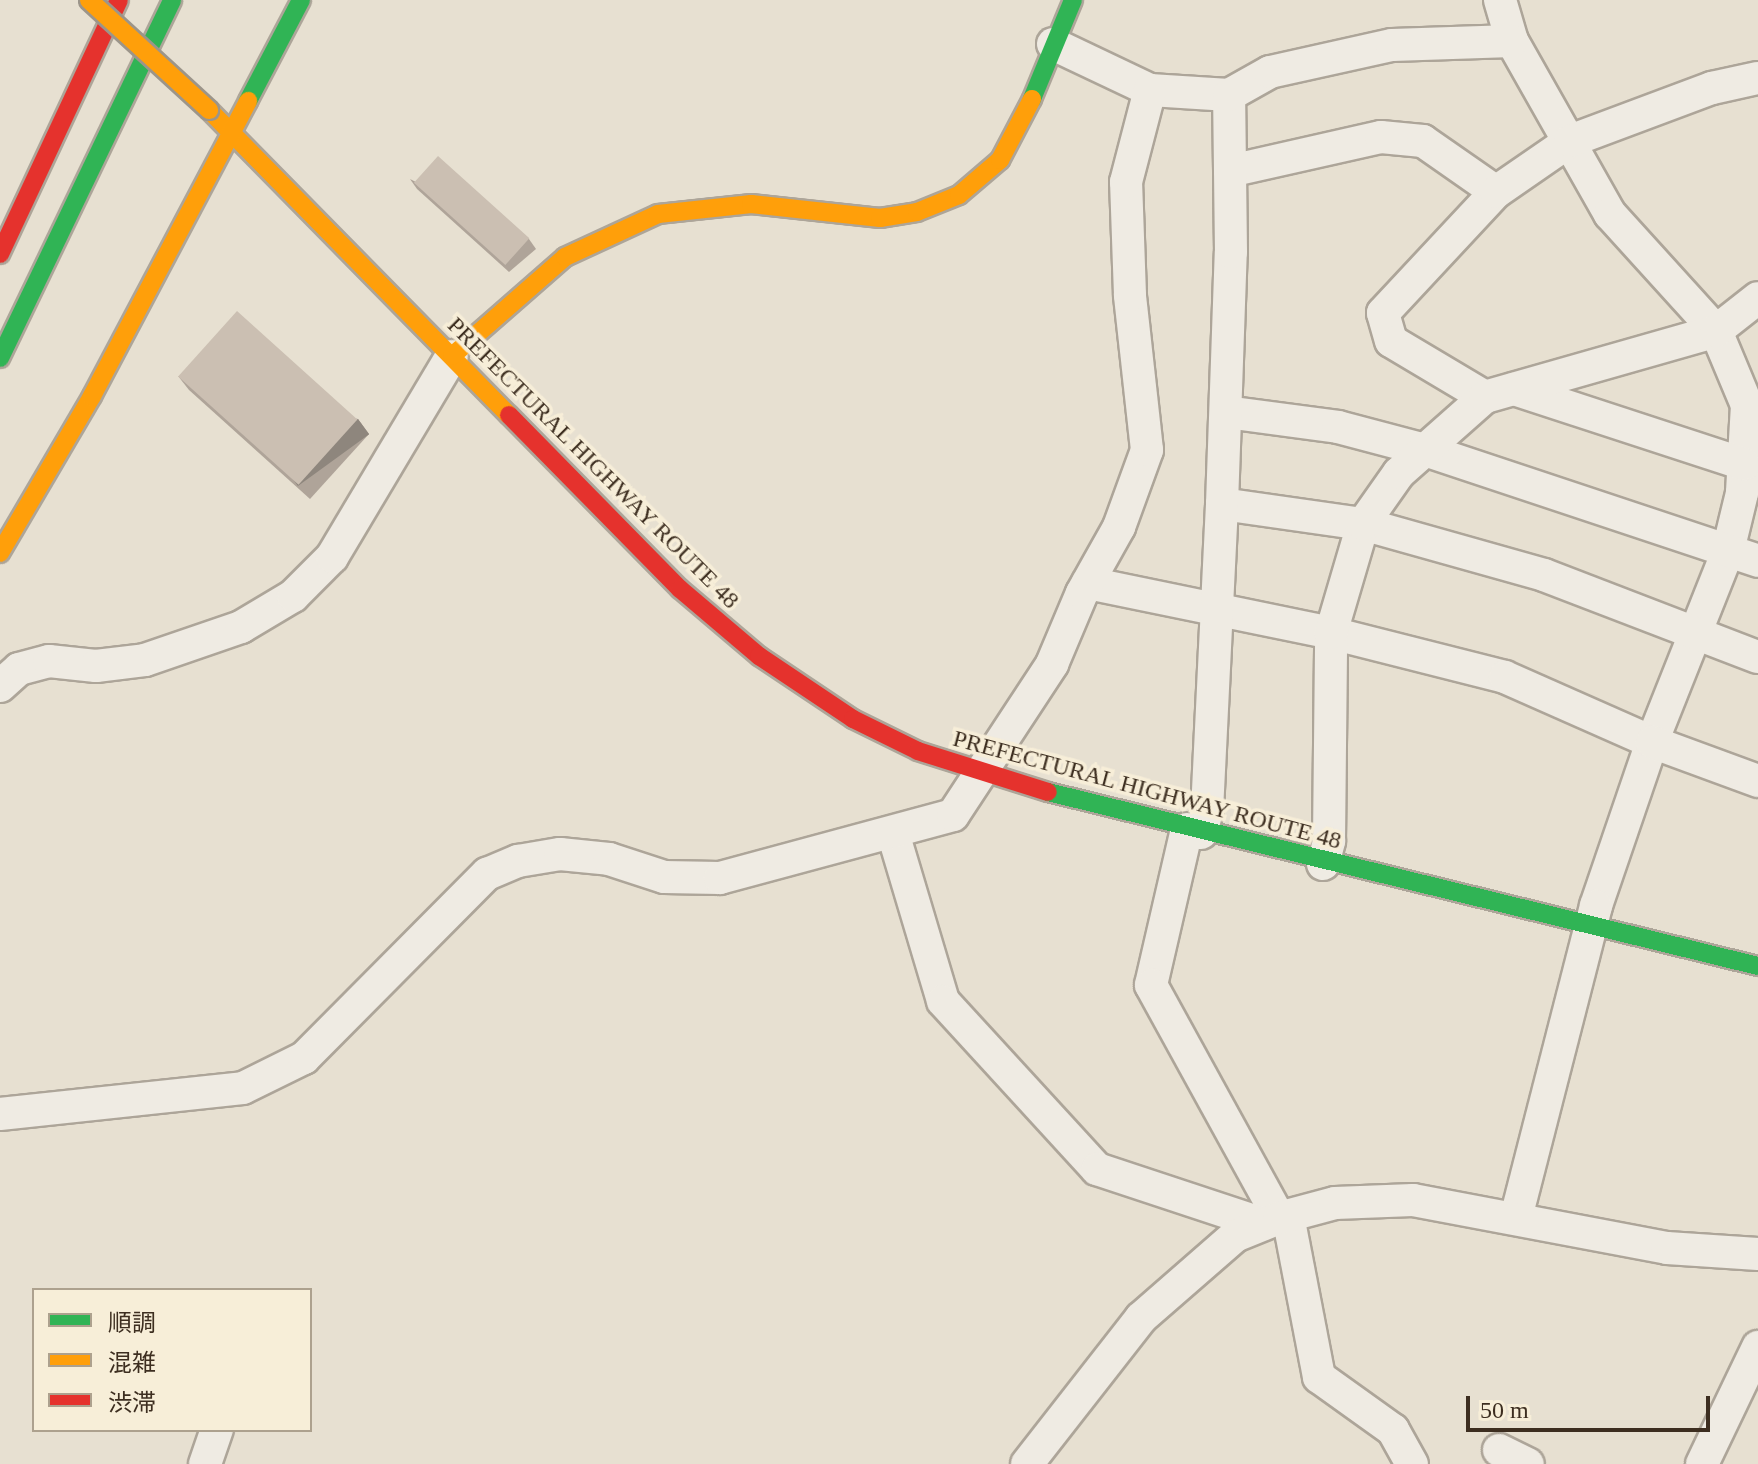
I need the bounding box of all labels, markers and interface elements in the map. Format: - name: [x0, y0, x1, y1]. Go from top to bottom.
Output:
- street label: PREFECTURAL HIGHWAY ROUTE 48: [441, 311, 745, 615]
- street label: PREFECTURAL HIGHWAY ROUTE 48: [949, 724, 1345, 856]
- legend: [32, 1288, 312, 1432]
- text: 順調: [108, 1310, 156, 1336]
- text: 混雑: [108, 1350, 156, 1376]
- scale bar: [1470, 1380, 1714, 1430]
- text: 渋滞: [108, 1390, 156, 1416]
- text: 50 m: [1480, 1397, 1529, 1423]

